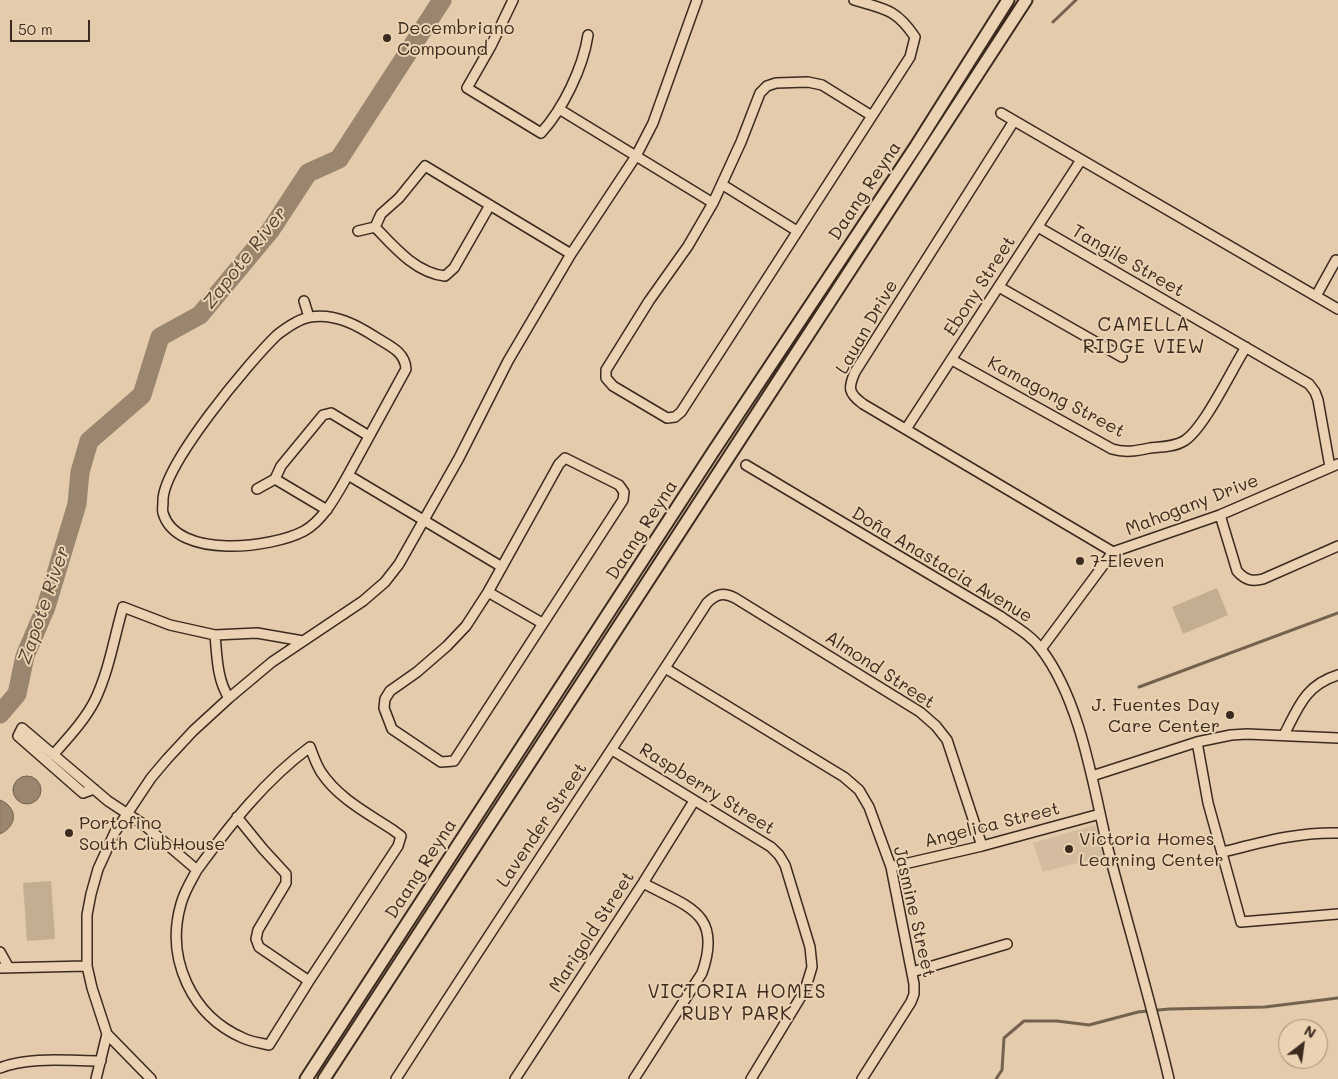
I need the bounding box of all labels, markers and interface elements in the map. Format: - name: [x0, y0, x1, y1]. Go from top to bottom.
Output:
- scale bar: [12, 10, 92, 42]
- place label: Decembriano Compound: [397, 17, 514, 59]
- text: 50 m: [18, 19, 53, 39]
- marker: Decembriano Compound: [381, 32, 393, 44]
- street label: Daang Reyna: [824, 138, 906, 244]
- water label: Zapote River: [198, 202, 292, 314]
- street label: Tangile Street: [1068, 220, 1188, 302]
- street label: Ebony Street: [940, 232, 1020, 340]
- street label: Lauan Drive: [831, 276, 903, 378]
- district label: CAMELLA RIDGE VIEW: [1081, 314, 1207, 358]
- street label: Kamagong Street: [984, 352, 1128, 442]
- street label: Mahogany Drive: [1122, 470, 1262, 540]
- street label: Daang Reyna: [602, 476, 682, 584]
- street label: Doña Anastacia Avenue: [848, 502, 1036, 628]
- water label: Zapote River: [13, 543, 75, 667]
- place label: 7-Eleven: [1090, 550, 1164, 572]
- marker: 7-Eleven: [1074, 555, 1086, 567]
- street label: Almond Street: [821, 627, 939, 713]
- place label: J. Fuentes Day Care Center: [1091, 694, 1220, 736]
- marker: J. Fuentes Day Care Center: [1224, 709, 1236, 721]
- street label: Raspberry Street: [635, 739, 779, 839]
- street label: Lavender Street: [492, 758, 592, 892]
- street label: Angelica Street: [922, 798, 1062, 852]
- place label: Portofino South ClubHouse: [79, 812, 225, 854]
- street label: Daang Reyna: [381, 815, 461, 923]
- marker: Portofino South ClubHouse: [63, 827, 75, 839]
- place label: Victoria Homes Learning Center: [1079, 828, 1224, 871]
- marker: Victoria Homes Learning Center: [1063, 843, 1075, 855]
- street label: Jasmine Street: [888, 844, 940, 980]
- street label: Marigold Street: [545, 867, 639, 997]
- district label: VICTORIA HOMES RUBY PARK: [646, 981, 828, 1025]
- north arrow: [1278, 1019, 1328, 1069]
- text: N: [1301, 1021, 1320, 1042]

